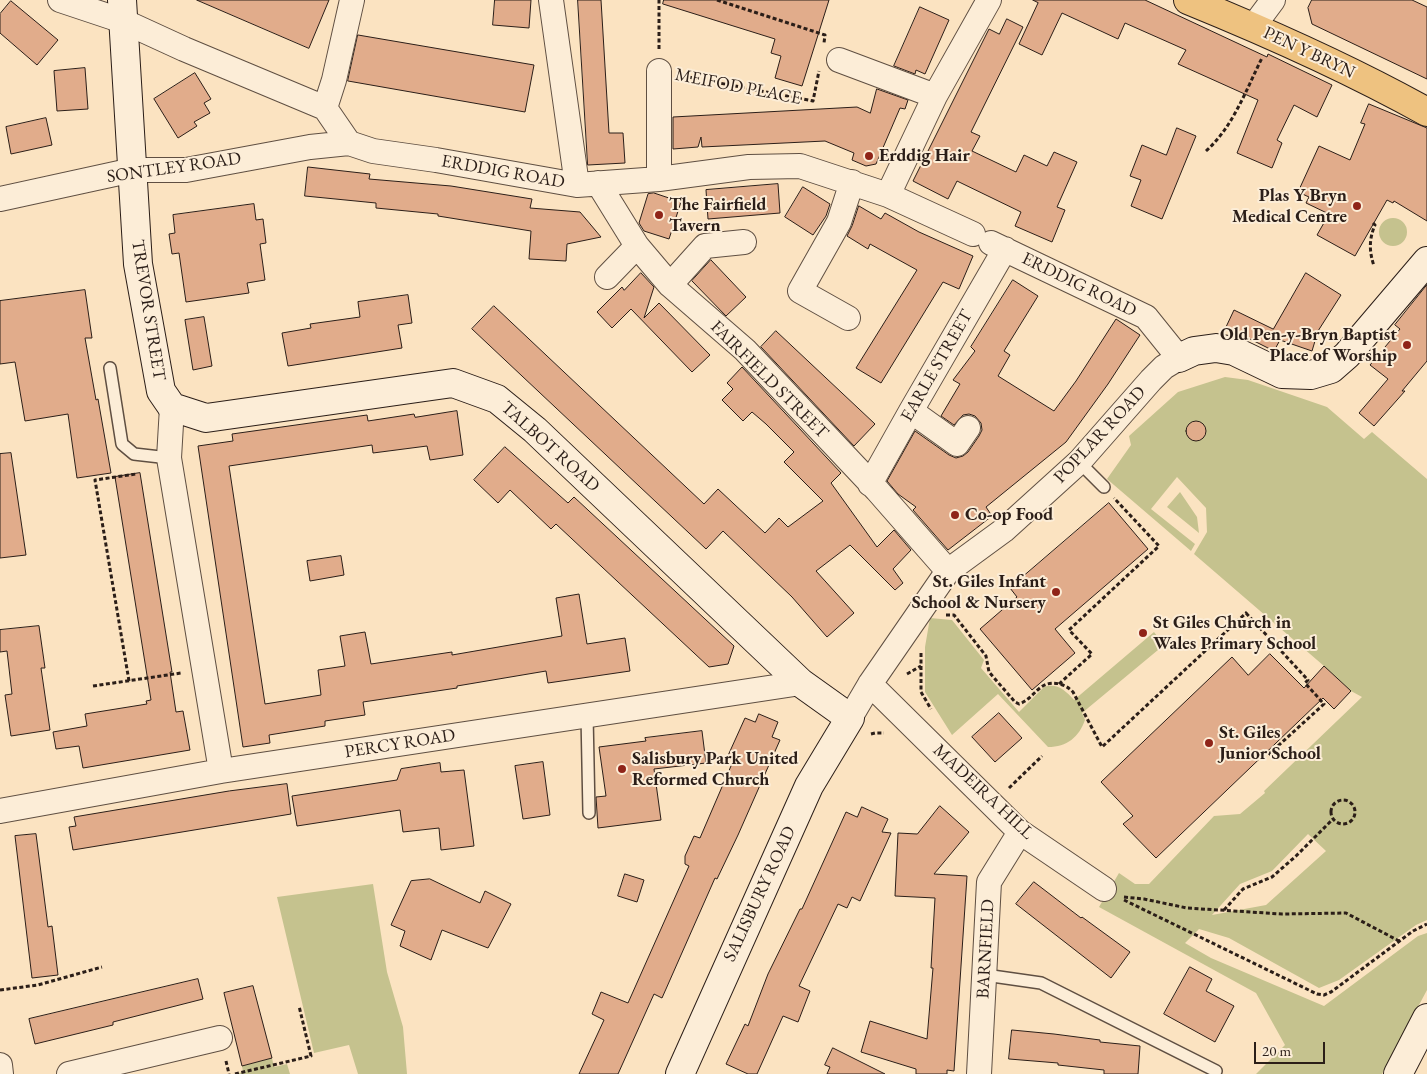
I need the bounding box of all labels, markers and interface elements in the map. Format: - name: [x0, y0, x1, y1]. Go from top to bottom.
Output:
- street label: PEN Y BRYN: [1260, 22, 1358, 84]
- street label: MEIFOD PLACE: [673, 64, 803, 110]
- place label: Erddig Hair: [879, 145, 970, 167]
- street label: SONTLEY ROAD: [106, 148, 242, 188]
- marker: Erddig Hair: [863, 150, 875, 162]
- street label: ERDDIG ROAD: [440, 151, 566, 193]
- place label: Plas Y Bryn Medical Centre: [1232, 185, 1347, 228]
- place label: The Fairfield Tavern: [669, 194, 766, 236]
- marker: Plas Y Bryn Medical Centre: [1351, 200, 1363, 212]
- marker: The Fairfield Tavern: [653, 209, 665, 221]
- street label: TREVOR STREET: [126, 238, 170, 382]
- street label: ERDDIG ROAD: [1018, 248, 1140, 322]
- street label: EARLE STREET: [896, 306, 978, 426]
- street label: FAIRFIELD STREET: [705, 316, 833, 444]
- place label: Old Pen-y-Bryn Baptist Place of Worship: [1220, 324, 1397, 366]
- marker: Old Pen-y-Bryn Baptist Place of Worship: [1401, 339, 1413, 351]
- street label: POPLAR ROAD: [1049, 382, 1151, 488]
- street label: TALBOT ROAD: [496, 397, 604, 497]
- place label: Co-op Food: [965, 504, 1053, 526]
- marker: Co-op Food: [949, 509, 961, 521]
- place label: St. Giles Infant School & Nursery: [912, 571, 1046, 614]
- marker: St. Giles Infant School & Nursery: [1050, 586, 1062, 598]
- place label: St Giles Church in Wales Primary School: [1153, 612, 1316, 654]
- marker: St Giles Church in Wales Primary School: [1137, 627, 1149, 639]
- place label: St. Giles Junior School: [1219, 722, 1321, 764]
- street label: PERCY ROAD: [343, 725, 457, 763]
- marker: St. Giles Junior School: [1203, 737, 1215, 749]
- street label: MADEIRA HILL: [928, 740, 1038, 844]
- place label: Salisbury Park United Reformed Church: [632, 748, 799, 791]
- marker: Salisbury Park United Reformed Church: [616, 763, 628, 775]
- street label: SALISBURY ROAD: [719, 823, 801, 965]
- street label: BARNFIELD: [973, 899, 999, 999]
- scale bar: [1257, 1032, 1328, 1064]
- text: 20 m: [1262, 1041, 1291, 1060]

